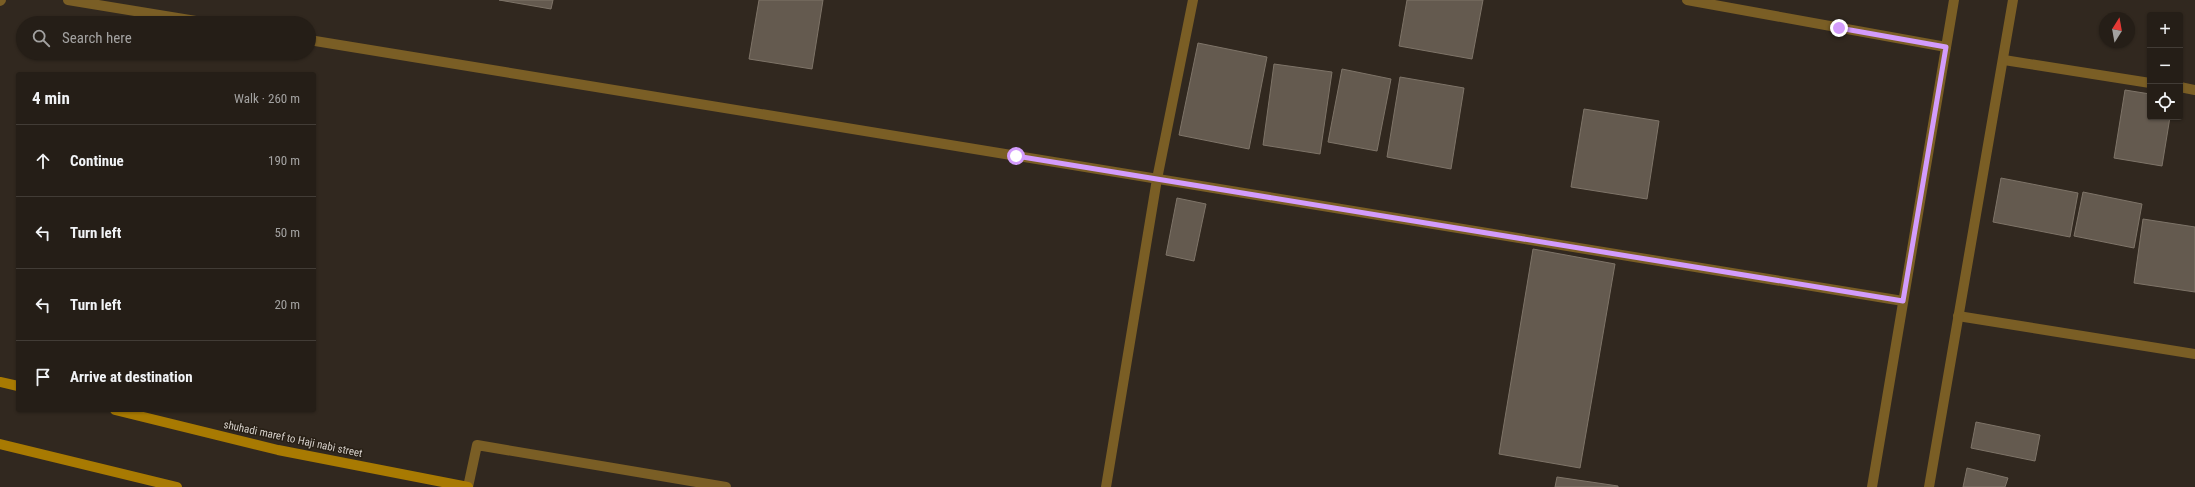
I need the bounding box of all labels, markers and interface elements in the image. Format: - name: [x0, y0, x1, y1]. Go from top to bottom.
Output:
- north arrow: [2099, 12, 2135, 48]
- map controls: [2147, 12, 2183, 120]
- button: +: [2147, 12, 2183, 48]
- search box: [16, 16, 316, 60]
- route end: [1830, 19, 1848, 37]
- icon: search: [30, 27, 52, 49]
- text: Search here: [62, 29, 132, 47]
- button: −: [2147, 48, 2183, 84]
- button: locate: [2147, 84, 2183, 120]
- text: 4 min: [32, 88, 70, 108]
- text: Walk · 260 m: [234, 91, 300, 106]
- route start: [1007, 147, 1025, 165]
- icon: ahead: [32, 150, 54, 172]
- text: Continue: [70, 152, 124, 170]
- text: 190 m: [268, 153, 300, 168]
- icon: left: [32, 222, 54, 244]
- text: Turn left: [70, 224, 121, 242]
- text: 50 m: [274, 225, 300, 240]
- icon: left: [32, 294, 54, 316]
- text: Turn left: [70, 296, 121, 314]
- text: 20 m: [274, 297, 300, 312]
- icon: arrive: [32, 366, 54, 388]
- text: Arrive at destination: [70, 368, 193, 386]
- street label: shuhadi maref to Haji nabi street: [222, 418, 364, 460]

